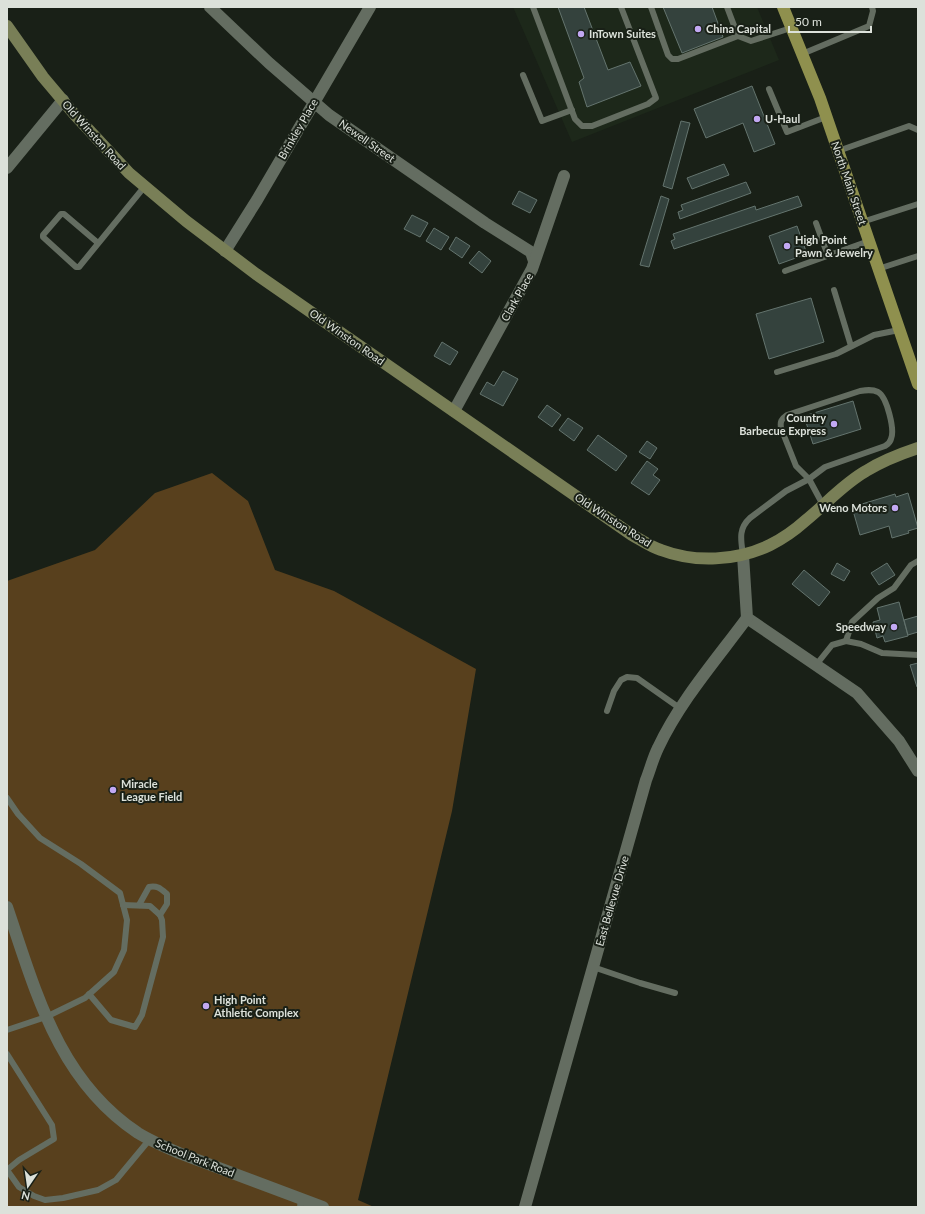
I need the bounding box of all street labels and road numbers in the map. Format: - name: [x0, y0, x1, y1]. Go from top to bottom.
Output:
- street label: Brinkley Place: [275, 96, 320, 161]
- street label: Old Winston Road: [60, 97, 129, 172]
- street label: Newell Street: [337, 117, 398, 165]
- street label: North Main Street: [829, 139, 870, 226]
- street label: Clark Place: [498, 270, 535, 323]
- street label: Old Winston Road: [307, 306, 387, 367]
- street label: Old Winston Road: [573, 490, 654, 549]
- street label: East Bellevue Drive: [592, 854, 631, 948]
- street label: School Park Road: [154, 1136, 237, 1179]

